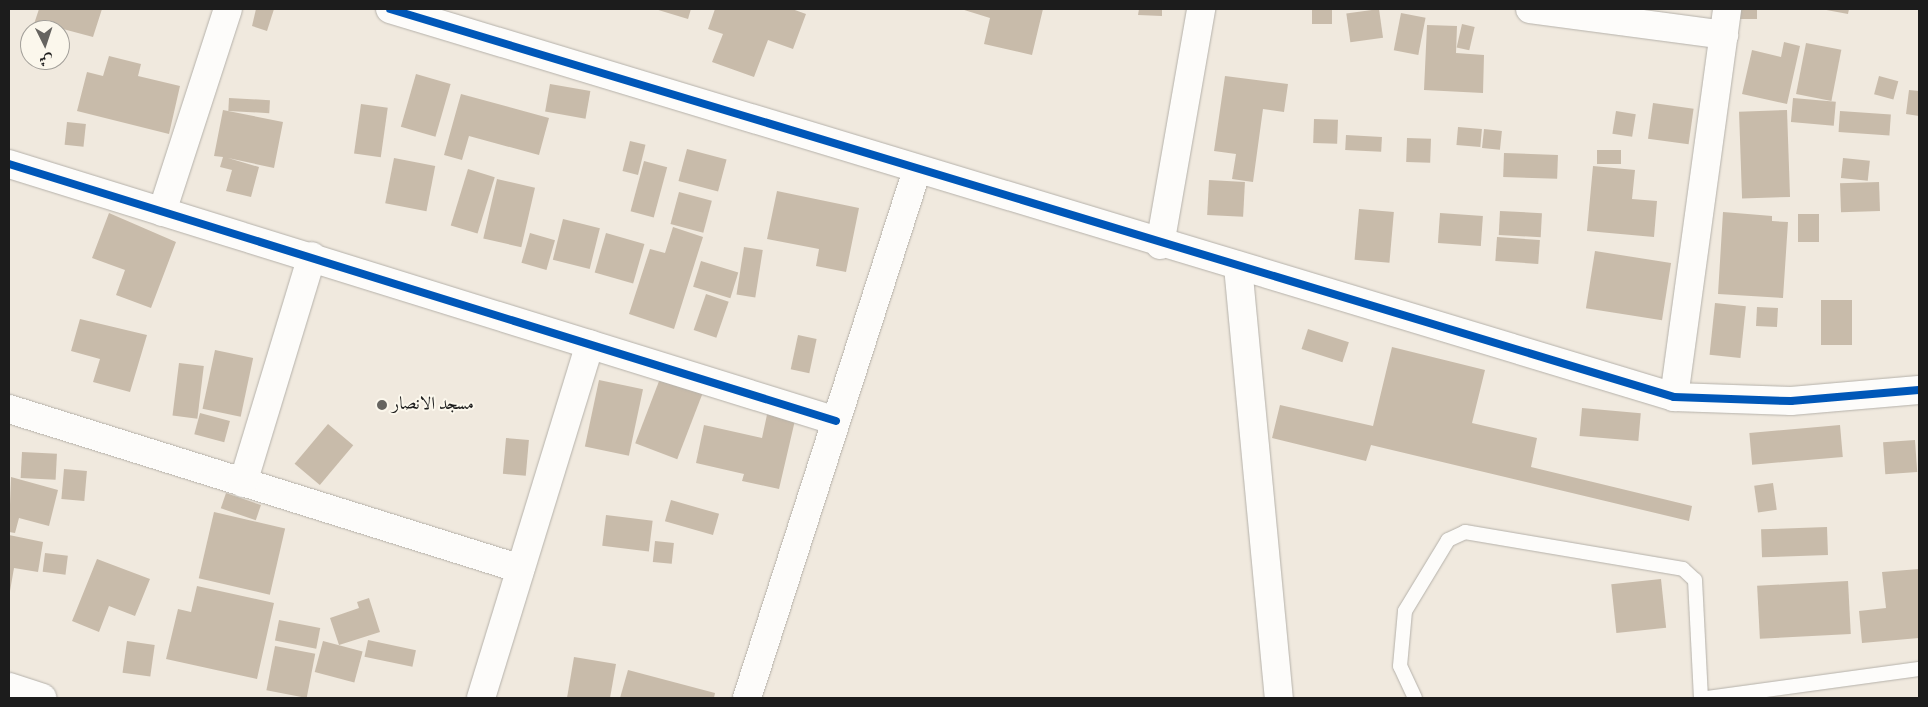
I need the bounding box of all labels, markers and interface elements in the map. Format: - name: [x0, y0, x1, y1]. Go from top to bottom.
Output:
- north arrow: [20, 20, 70, 70]
- text: ش: [38, 50, 54, 69]
- place label: مسجد الانصار: [392, 394, 474, 416]
- marker: مسجد الانصار: [376, 399, 388, 411]

